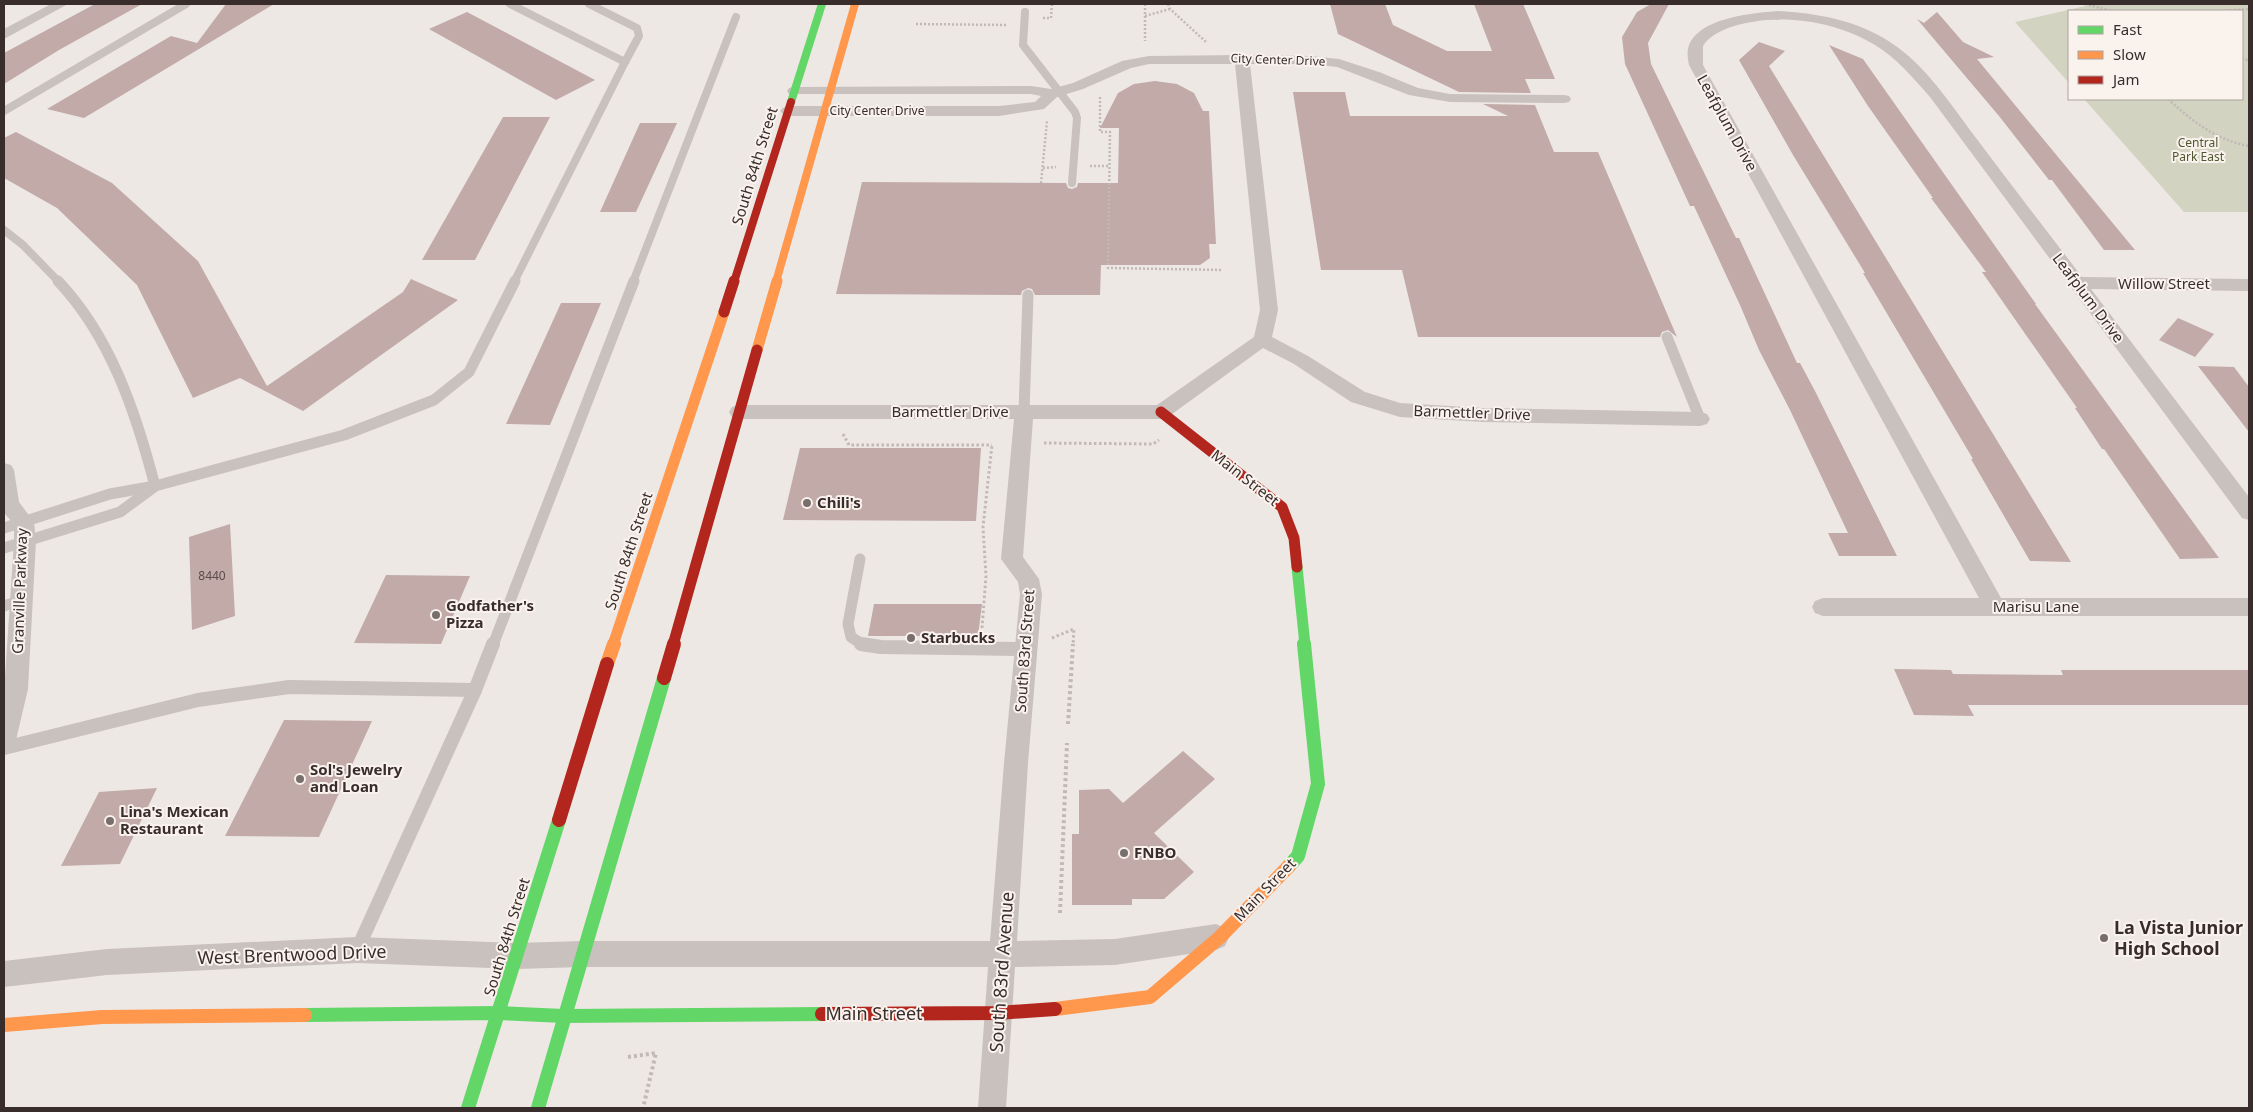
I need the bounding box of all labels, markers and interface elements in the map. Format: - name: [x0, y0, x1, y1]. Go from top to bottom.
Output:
- legend: [2068, 10, 2243, 100]
- text: Fast: [2113, 19, 2142, 39]
- text: Slow: [2113, 44, 2146, 64]
- street label: City Center Drive: [1230, 49, 1326, 70]
- text: Jam: [2111, 69, 2140, 89]
- street label: Leafplum Drive: [1693, 71, 1763, 174]
- street label: City Center Drive: [830, 102, 925, 119]
- street label: South 84th Street: [727, 104, 782, 227]
- park label: Central Park East: [2172, 134, 2225, 165]
- street label: Leafplum Drive: [2049, 249, 2129, 346]
- street label: Willow Street: [2118, 273, 2211, 293]
- street label: Barmettler Drive: [1413, 400, 1531, 424]
- street label: Barmettler Drive: [891, 401, 1009, 421]
- street label: Main Street: [1208, 444, 1284, 510]
- street label: South 84th Street: [600, 489, 657, 612]
- place label: Chili's: [817, 492, 861, 512]
- marker: Chili's: [801, 497, 813, 509]
- street label: Granville Parkway: [7, 527, 31, 654]
- house number: 8440: [198, 567, 226, 584]
- street label: South 83rd Street: [1010, 588, 1038, 713]
- place label: Godfather's Pizza: [446, 595, 534, 632]
- street label: Marisu Lane: [1993, 596, 2079, 616]
- marker: Godfather's Pizza: [430, 609, 442, 621]
- place label: Starbucks: [921, 627, 995, 647]
- marker: Starbucks: [905, 632, 917, 644]
- place label: Sol's Jewelry and Loan: [310, 759, 403, 796]
- marker: Sol's Jewelry and Loan: [294, 773, 306, 785]
- place label: Lina's Mexican Restaurant: [120, 801, 229, 838]
- marker: Lina's Mexican Restaurant: [104, 815, 116, 827]
- place label: FNBO: [1134, 842, 1176, 862]
- marker: FNBO: [1118, 847, 1130, 859]
- street label: Main Street: [1229, 853, 1300, 925]
- street label: South 84th Street: [479, 875, 534, 998]
- street label: South 83rd Avenue: [983, 891, 1019, 1053]
- place label: La Vista Junior High School: [2114, 915, 2243, 960]
- marker: La Vista Junior High School: [2098, 932, 2110, 944]
- street label: West Brentwood Drive: [197, 939, 387, 969]
- street label: Main Street: [825, 1001, 923, 1025]

